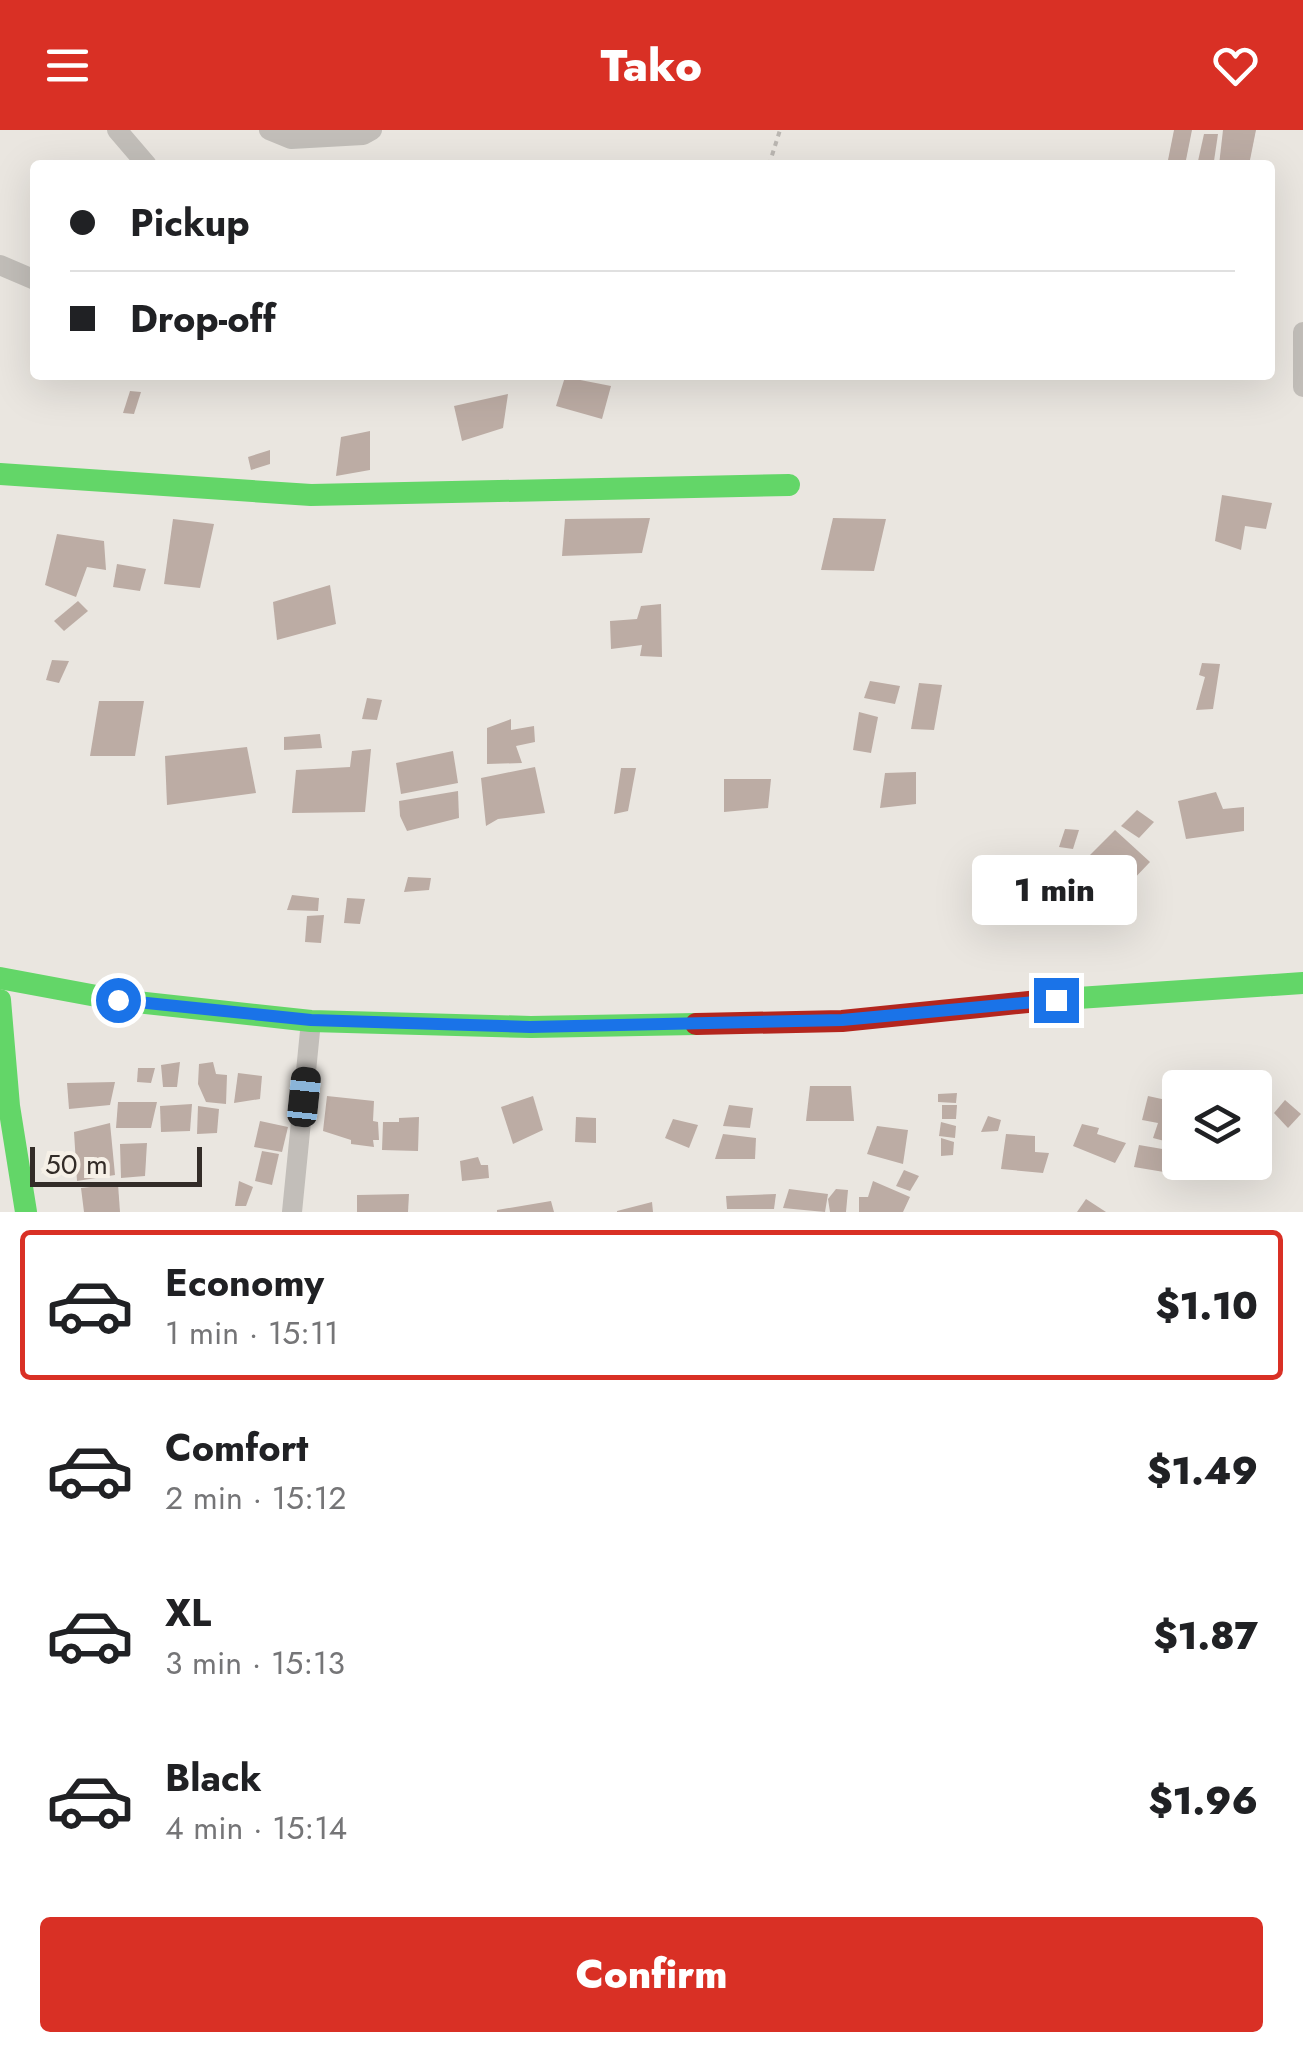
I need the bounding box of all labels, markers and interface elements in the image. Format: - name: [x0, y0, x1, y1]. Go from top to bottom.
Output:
- text: Tako: [601, 33, 702, 98]
- icon: menu: [40, 38, 95, 93]
- icon: heart: [1208, 38, 1263, 93]
- text: Pickup: [130, 195, 250, 250]
- text: Drop-off: [130, 291, 276, 346]
- callout: 1 min: [974, 855, 1138, 925]
- text: 1 min: [1014, 867, 1095, 913]
- route start: [96, 978, 141, 1023]
- route end: [1034, 978, 1079, 1023]
- car: [286, 1066, 322, 1128]
- map controls: [1162, 1070, 1272, 1180]
- button: layers: [1162, 1070, 1272, 1180]
- scale bar: [30, 1142, 202, 1186]
- text: 50 m: [45, 1144, 108, 1185]
- text: Economy: [165, 1255, 324, 1310]
- icon: car: [45, 1260, 135, 1350]
- text: $1.10: [1155, 1278, 1258, 1333]
- text: 1 min · 15:11: [165, 1310, 339, 1356]
- text: Comfort: [165, 1420, 308, 1475]
- icon: car: [45, 1425, 135, 1515]
- text: $1.49: [1147, 1443, 1258, 1498]
- text: 2 min · 15:12: [165, 1475, 346, 1521]
- text: XL: [165, 1585, 211, 1640]
- icon: car: [45, 1590, 135, 1680]
- text: $1.87: [1153, 1608, 1258, 1663]
- text: 3 min · 15:13: [165, 1640, 345, 1686]
- text: Black: [165, 1750, 262, 1805]
- icon: car: [45, 1755, 135, 1845]
- text: $1.96: [1148, 1773, 1258, 1828]
- text: 4 min · 15:14: [165, 1805, 347, 1851]
- button: Confirm: [40, 1917, 1263, 2032]

